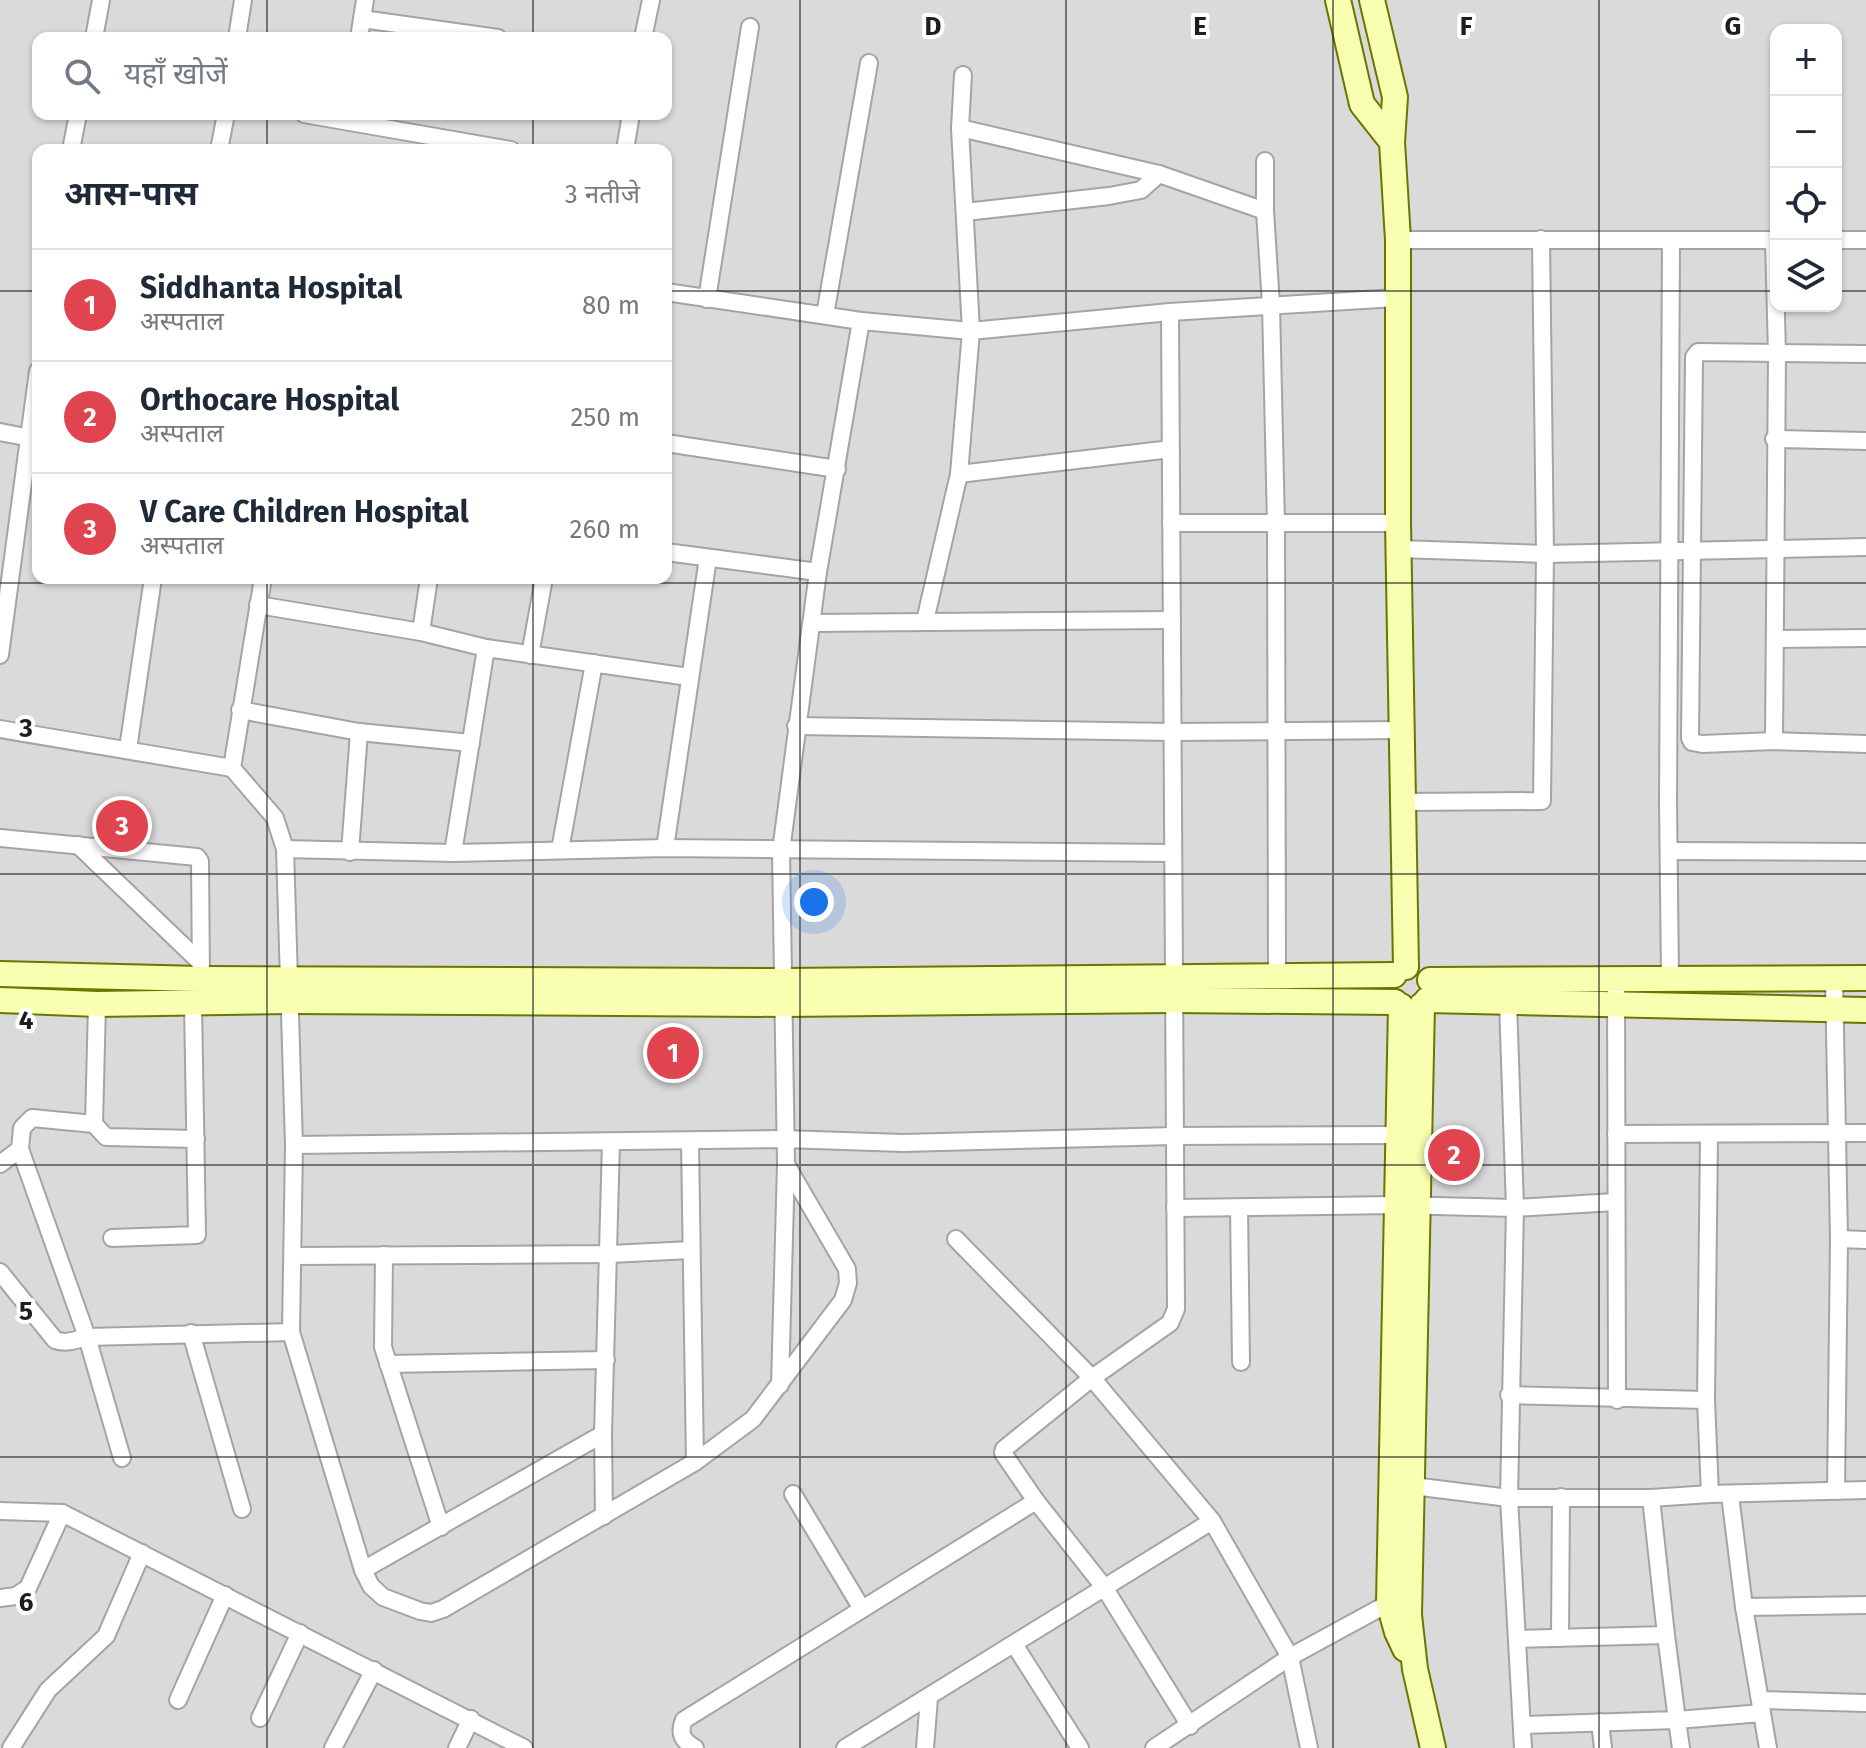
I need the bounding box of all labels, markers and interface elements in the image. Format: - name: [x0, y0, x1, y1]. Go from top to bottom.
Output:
- text: D: [925, 11, 942, 42]
- text: E: [1193, 11, 1207, 42]
- text: F: [1460, 11, 1473, 42]
- text: G: [1725, 11, 1741, 42]
- map controls: [1770, 24, 1842, 312]
- button: +: [1770, 24, 1842, 96]
- search box: [32, 32, 672, 120]
- icon: search: [60, 54, 104, 98]
- text: यहाँ खोजें: [124, 56, 228, 92]
- button: −: [1770, 96, 1842, 168]
- button: locate: [1770, 168, 1842, 240]
- text: आस-पास: [64, 173, 198, 214]
- text: 3 नतीजे: [565, 179, 640, 210]
- button: layers: [1770, 240, 1842, 312]
- text: Siddhanta Hospital: [140, 270, 402, 306]
- text: 1: [84, 290, 96, 321]
- text: 80 m: [582, 290, 640, 321]
- text: अस्पताल: [140, 306, 224, 337]
- text: Orthocare Hospital: [140, 382, 399, 418]
- text: 2: [83, 402, 97, 433]
- text: 250 m: [570, 402, 640, 433]
- text: अस्पताल: [140, 418, 224, 449]
- text: V Care Children Hospital: [140, 494, 469, 530]
- text: 3: [83, 514, 97, 545]
- text: 260 m: [570, 514, 640, 545]
- text: अस्पताल: [140, 530, 224, 561]
- text: 3: [18, 713, 33, 744]
- pin: 3: [96, 796, 148, 856]
- your location: [794, 882, 834, 922]
- text: 4: [19, 1005, 34, 1036]
- pin: 1: [647, 1023, 699, 1083]
- pin: 2: [1428, 1125, 1480, 1185]
- text: 5: [19, 1296, 33, 1327]
- text: 6: [19, 1587, 34, 1618]

